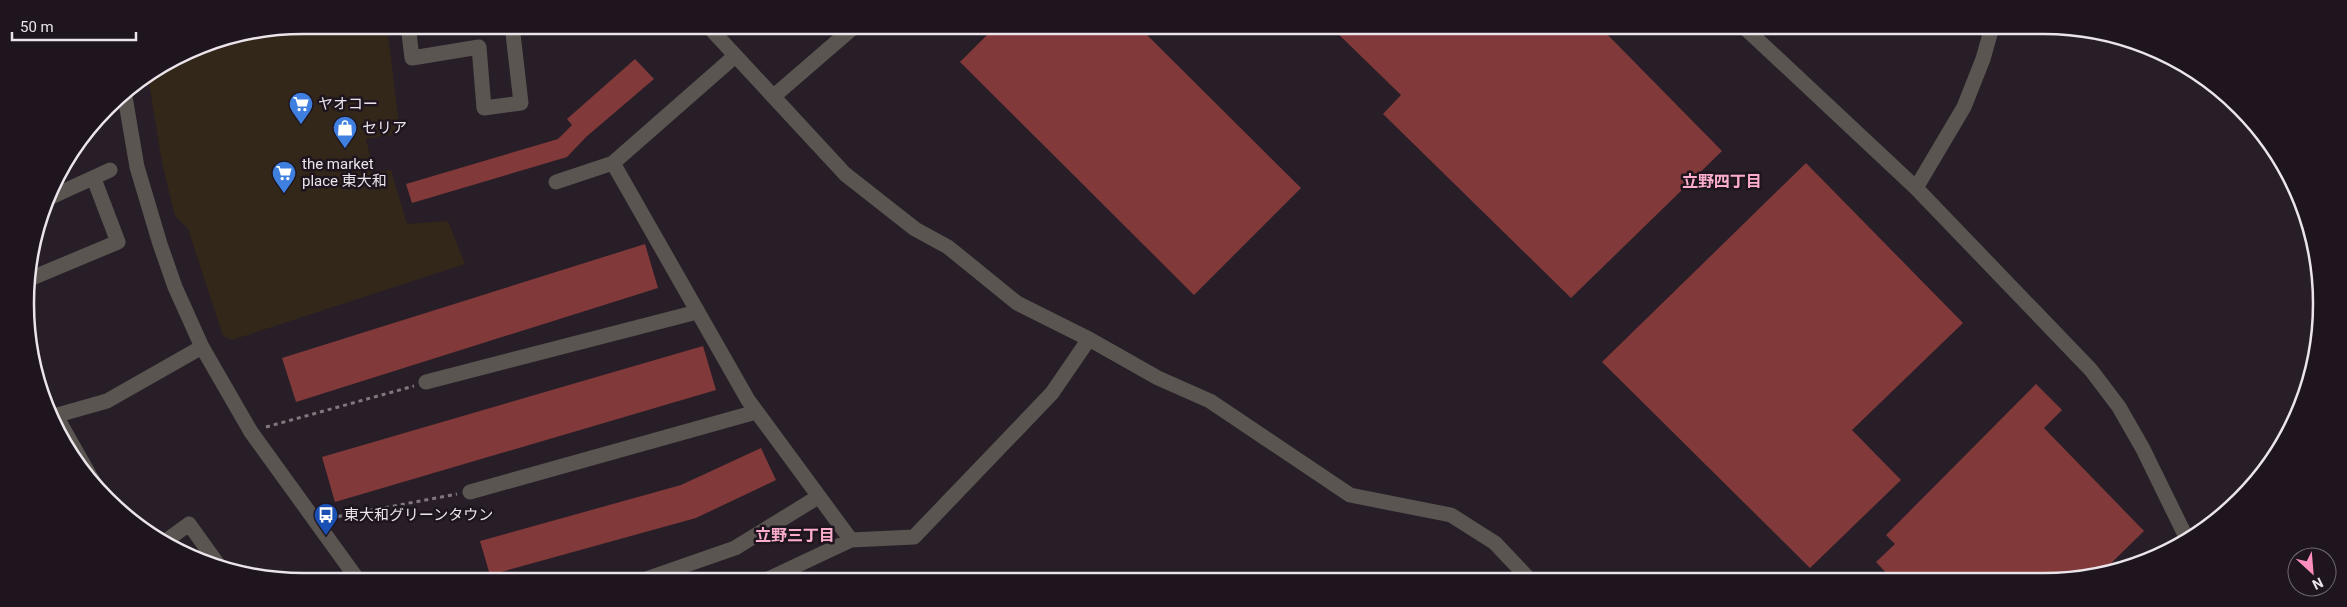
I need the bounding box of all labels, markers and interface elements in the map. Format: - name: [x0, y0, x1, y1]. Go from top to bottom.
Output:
- scale bar: [12, 10, 136, 42]
- text: 50 m: [20, 18, 54, 36]
- supermarket icon: ヤオコー: [288, 91, 314, 125]
- place label: ヤオコー: [318, 95, 378, 113]
- shop icon: セリア: [332, 115, 358, 149]
- place label: セリア: [362, 119, 407, 137]
- place label: the market place 東大和: [302, 155, 387, 190]
- supermarket icon: the market place 東大和: [271, 160, 297, 194]
- district label: 立野四丁目: [1682, 172, 1762, 191]
- bus stop icon: 東大和グリーンタウン: [313, 502, 339, 536]
- place label: 東大和グリーンタウン: [344, 506, 493, 524]
- district label: 立野三丁目: [755, 526, 835, 545]
- north arrow: [2287, 547, 2337, 597]
- text: N: [2310, 574, 2326, 593]

